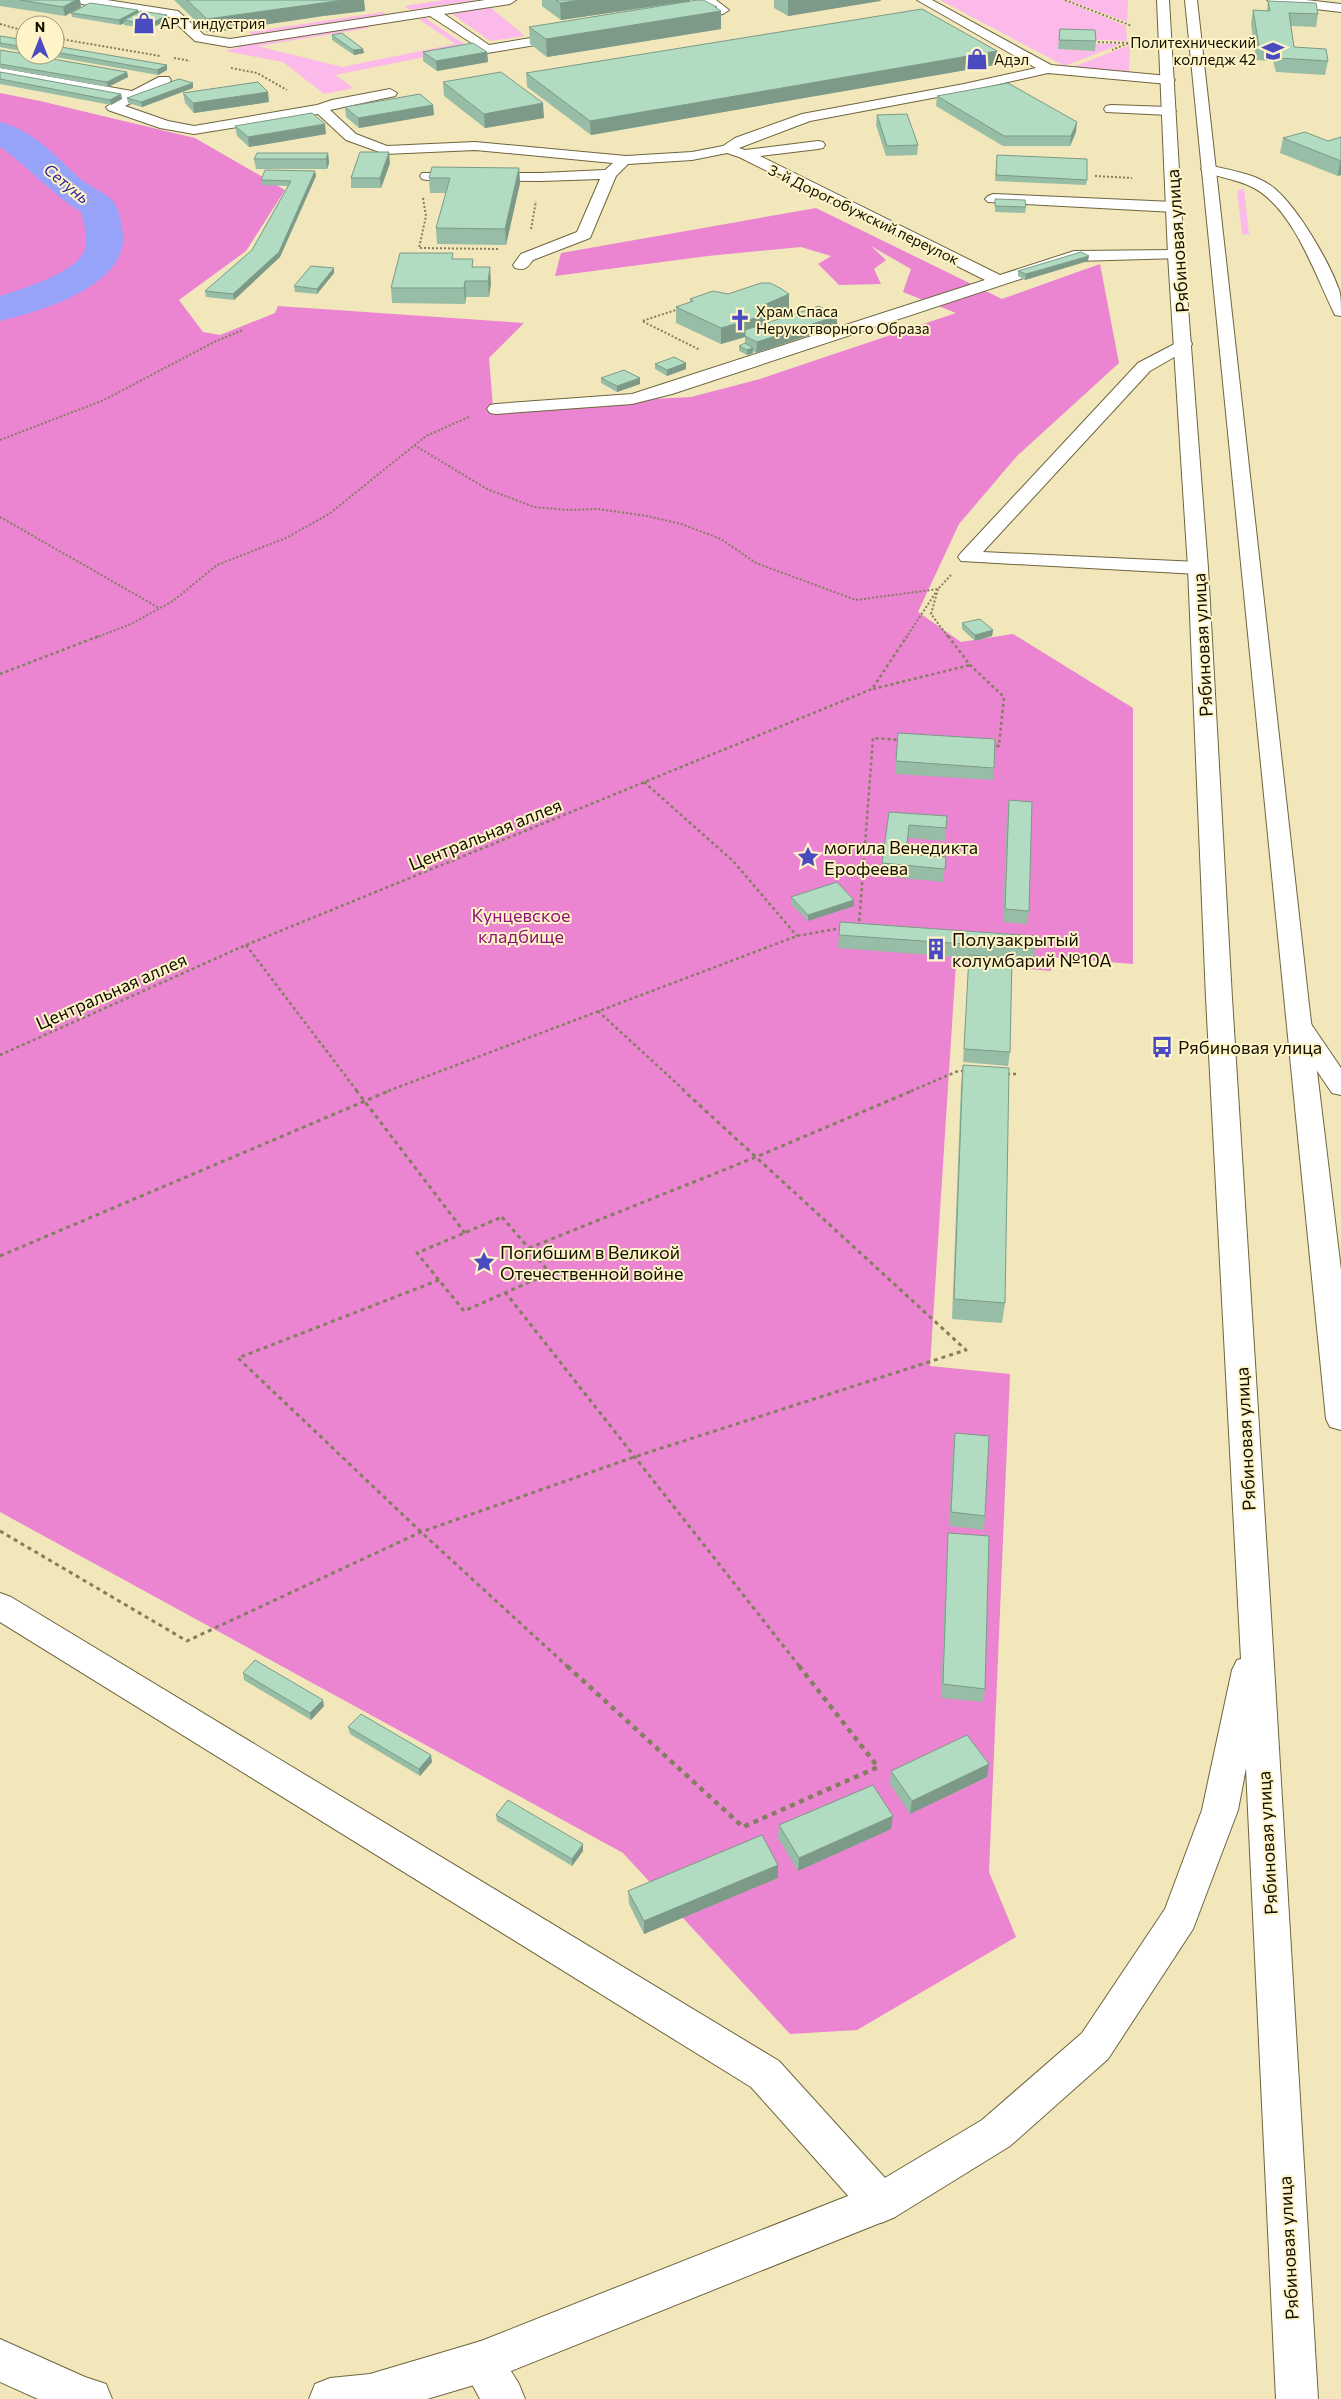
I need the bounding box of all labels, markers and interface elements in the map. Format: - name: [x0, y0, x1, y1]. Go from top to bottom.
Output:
- shop icon: АРТ индустрия: [131, 10, 157, 36]
- place label: АРТ индустрия: [160, 14, 265, 32]
- north arrow: [15, 15, 65, 65]
- text: N: [35, 18, 45, 35]
- place label: Политехнический колледж 42: [1130, 33, 1256, 68]
- school or university icon: Политехнический колледж 42: [1260, 38, 1286, 64]
- shop icon: Адэл: [964, 46, 990, 72]
- place label: Адэл: [994, 50, 1029, 68]
- water label: Сетунь: [41, 159, 93, 207]
- street label: 3-й Дорогобужский переулок: [766, 160, 962, 268]
- street label: Рябиновая улица: [1161, 168, 1193, 314]
- place label: Храм Спаса Нерукотворного Образа: [756, 302, 930, 337]
- church icon: Храм Спаса Нерукотворного Образа: [727, 307, 753, 333]
- street label: Рябиновая улица: [1187, 573, 1217, 717]
- street label: Центральная аллея: [405, 793, 565, 875]
- place label: могила Венедикта Ерофеева: [824, 836, 978, 879]
- place icon: могила Венедикта Ерофеева: [795, 844, 821, 870]
- park label: Кунцевское кладбище: [472, 904, 570, 947]
- place label: Полузакрытый колумбарий №10А: [952, 928, 1112, 971]
- building icon: Полузакрытый колумбарий №10А: [923, 936, 949, 962]
- street label: Центральная аллея: [32, 948, 190, 1034]
- bus stop icon: Рябиновая улица: [1149, 1034, 1175, 1060]
- place label: Рябиновая улица: [1178, 1036, 1322, 1058]
- place label: Погибшим в Великой Отечественной войне: [500, 1241, 683, 1284]
- place icon: Погибшим в Великой Отечественной войне: [471, 1249, 497, 1275]
- street label: Рябиновая улица: [1230, 1367, 1260, 1511]
- street label: Рябиновая улица: [1252, 1771, 1282, 1915]
- street label: Рябиновая улица: [1273, 2176, 1303, 2320]

